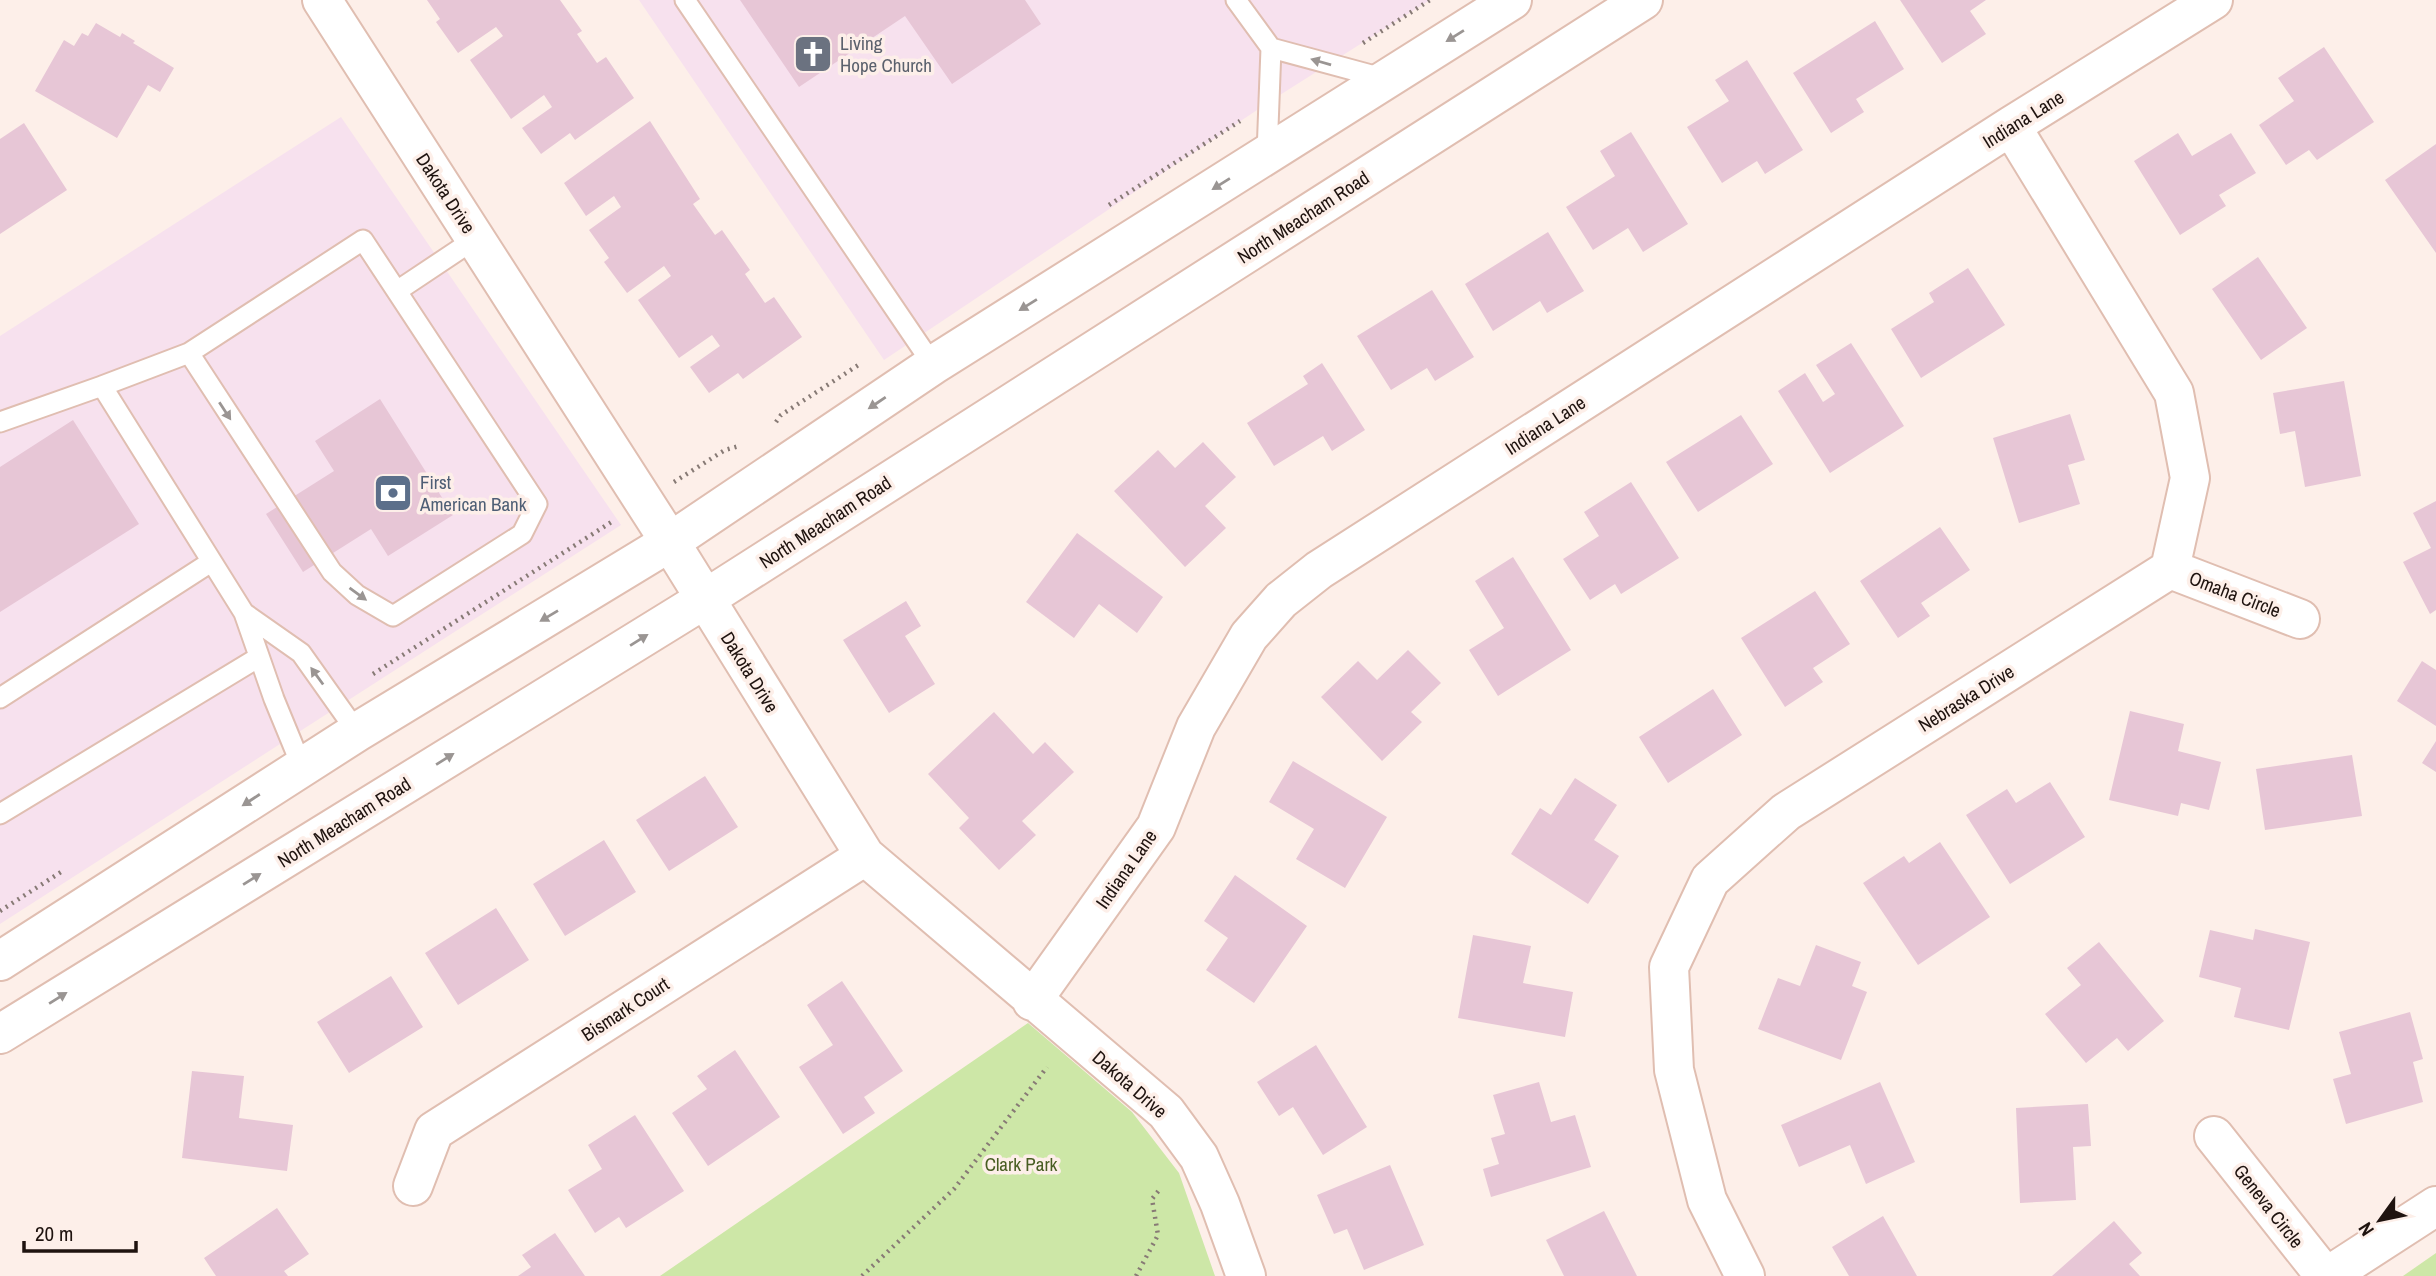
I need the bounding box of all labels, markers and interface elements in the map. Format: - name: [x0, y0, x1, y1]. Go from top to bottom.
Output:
- place label: Living Hope Church: [840, 30, 932, 78]
- one-way arrow: [1445, 30, 1464, 43]
- church icon: Living Hope Church: [792, 33, 834, 75]
- one-way arrow: [1310, 57, 1331, 67]
- street label: Indiana Lane: [1978, 84, 2068, 154]
- street label: Dakota Drive: [410, 148, 482, 238]
- street label: North Meacham Road: [1232, 165, 1374, 269]
- one-way arrow: [1211, 177, 1230, 190]
- one-way arrow: [1018, 299, 1038, 312]
- street label: Indiana Lane: [1500, 389, 1590, 461]
- one-way arrow: [868, 396, 886, 410]
- one-way arrow: [219, 401, 232, 420]
- place label: First American Bank: [419, 469, 527, 517]
- street label: North Meacham Road: [754, 470, 896, 574]
- bank icon: First American Bank: [372, 472, 414, 514]
- street label: Omaha Circle: [2185, 565, 2285, 623]
- one-way arrow: [349, 587, 367, 601]
- one-way arrow: [539, 609, 559, 622]
- street label: Dakota Drive: [715, 627, 785, 717]
- one-way arrow: [629, 633, 648, 646]
- street label: Nebraska Drive: [1913, 658, 2019, 738]
- one-way arrow: [310, 667, 324, 685]
- one-way arrow: [436, 753, 455, 766]
- street label: North Meacham Road: [272, 771, 416, 873]
- one-way arrow: [242, 793, 261, 806]
- street label: Indiana Lane: [1089, 824, 1163, 914]
- one-way arrow: [242, 872, 261, 885]
- street label: Bismark Court: [576, 971, 674, 1047]
- one-way arrow: [48, 992, 68, 1005]
- street label: Dakota Drive: [1087, 1044, 1173, 1124]
- park label: Clark Park: [985, 1151, 1058, 1177]
- street label: Geneva Circle: [2228, 1159, 2310, 1253]
- north arrow: [2345, 1185, 2415, 1255]
- scale bar: [24, 1210, 136, 1254]
- text: N: [2352, 1217, 2380, 1241]
- text: 20 m: [35, 1219, 73, 1248]

